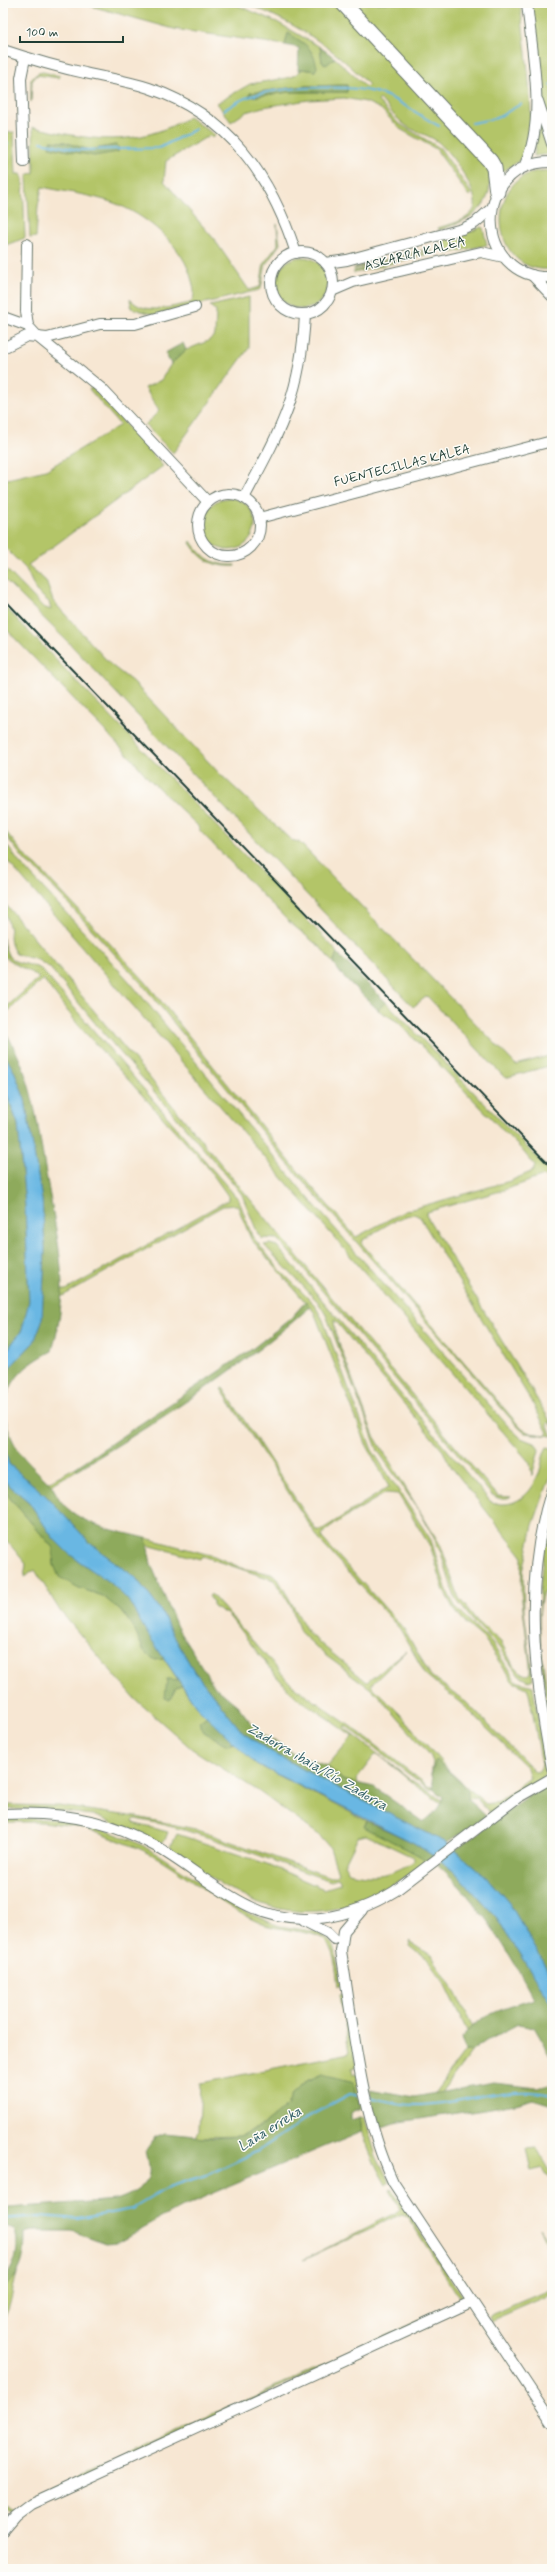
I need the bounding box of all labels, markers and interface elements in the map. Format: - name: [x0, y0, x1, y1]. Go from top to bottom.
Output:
- scale bar: [20, 18, 123, 44]
- text: 100 m: [26, 25, 58, 41]
- street label: ASKARRA KALEA: [363, 233, 467, 275]
- street label: FUENTECILLAS KALEA: [332, 441, 472, 491]
- water label: Zadorra ibaia/Río Zadorra: [243, 1719, 391, 1815]
- water label: Laña erreka: [235, 2102, 305, 2156]

